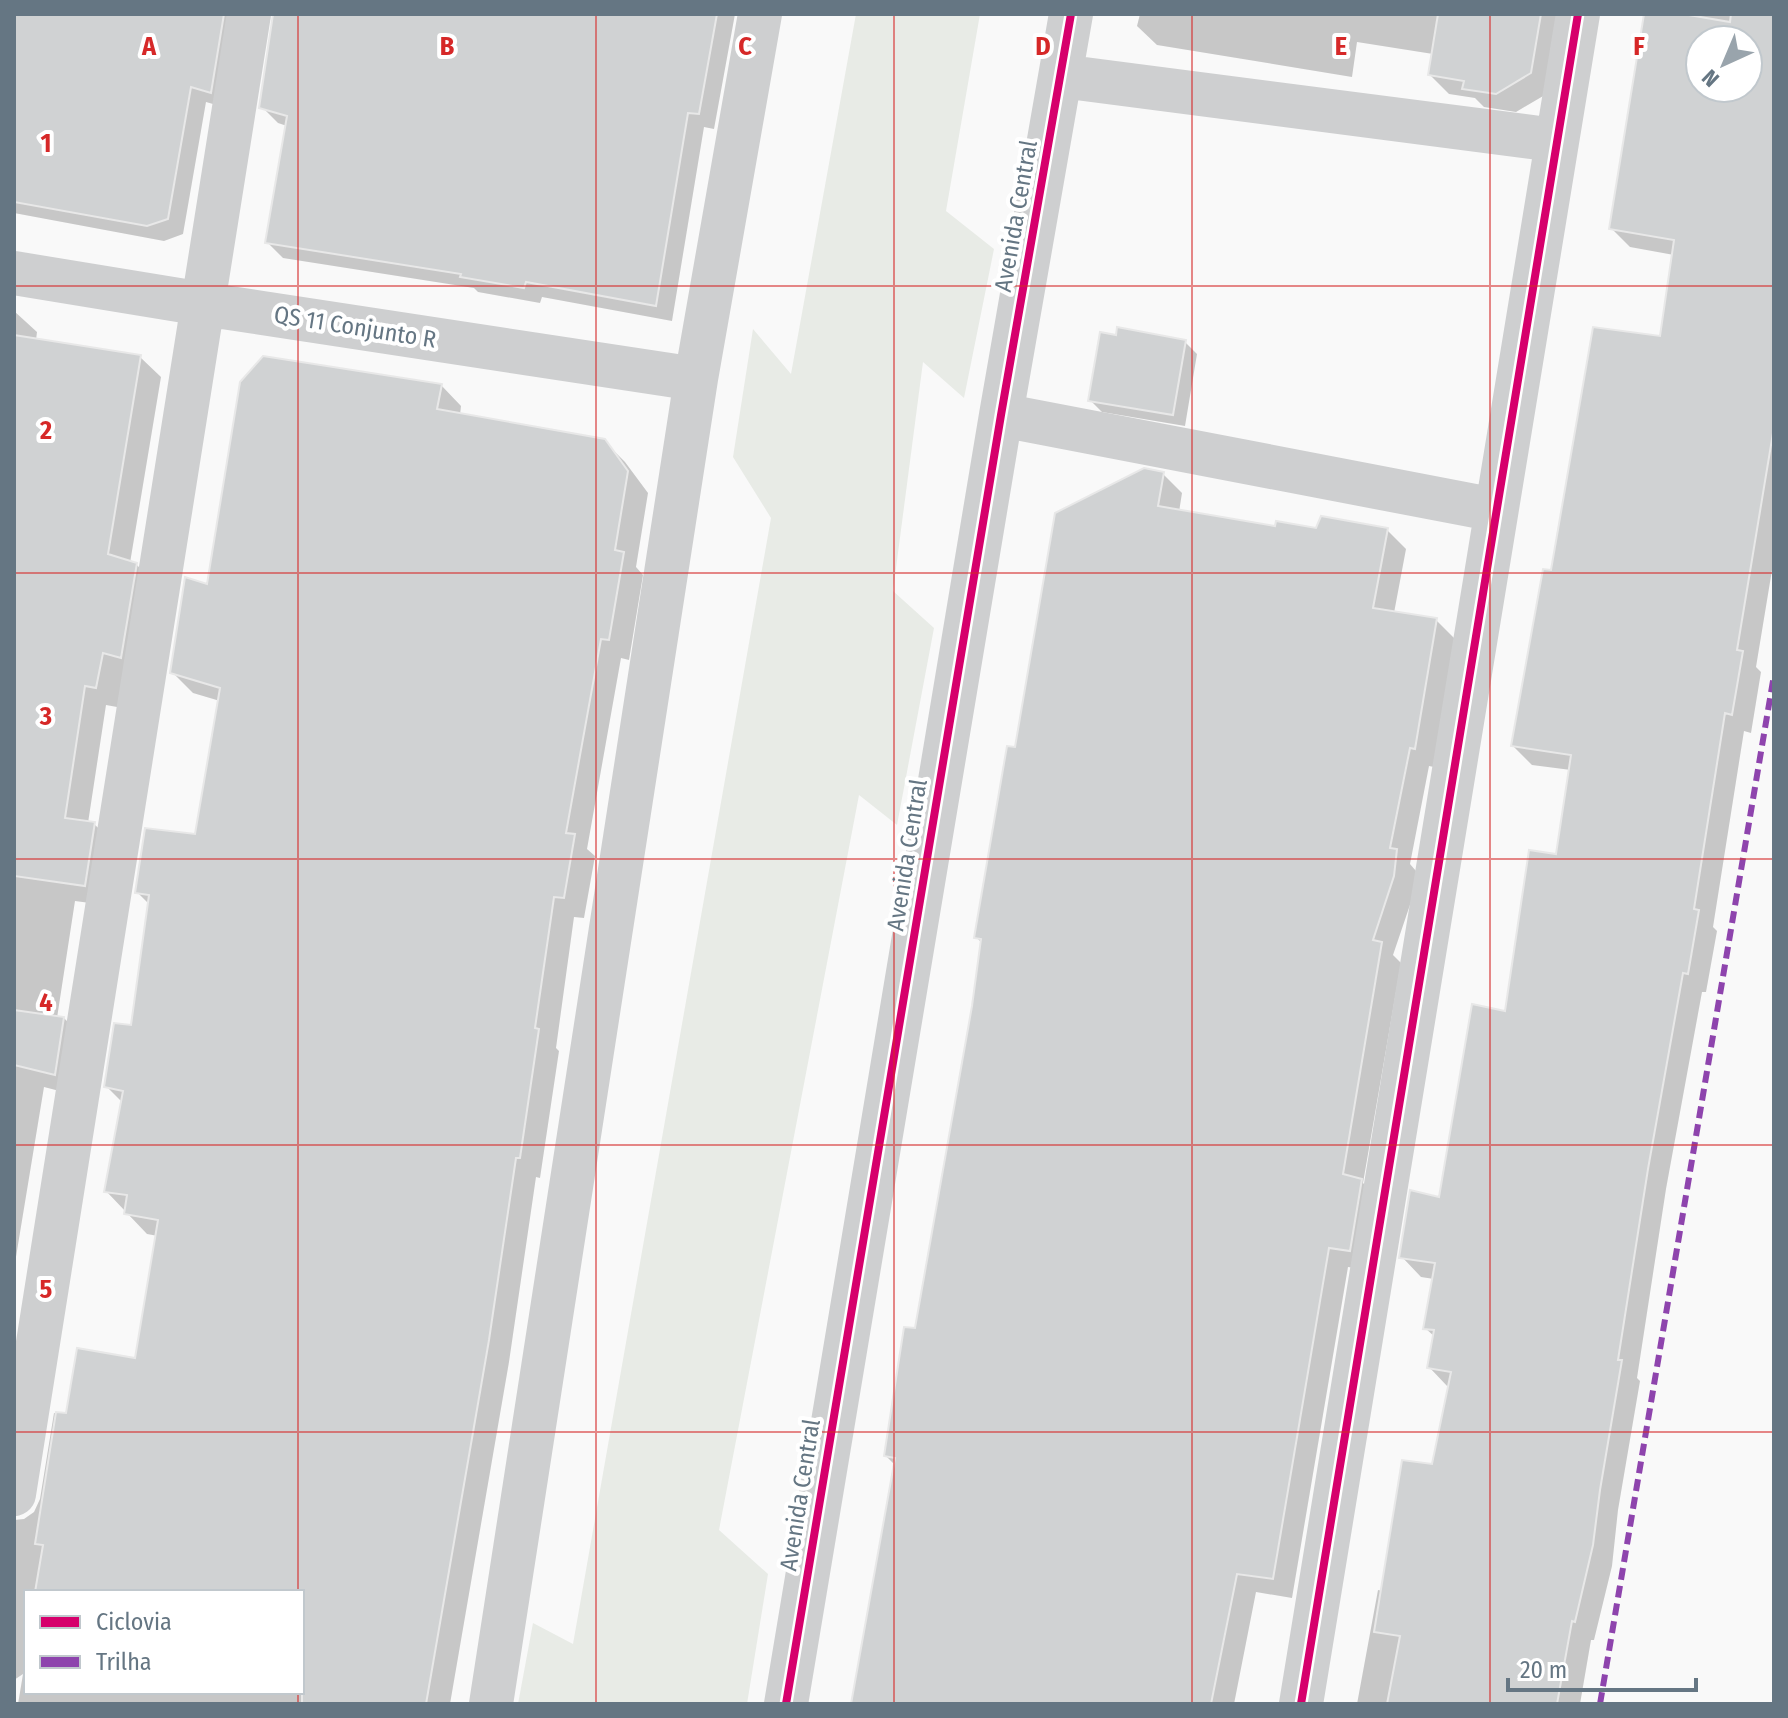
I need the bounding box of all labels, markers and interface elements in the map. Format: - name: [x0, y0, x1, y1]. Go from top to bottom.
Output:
- north arrow: [1684, 24, 1764, 104]
- text: A: [141, 31, 157, 62]
- text: B: [440, 31, 455, 62]
- text: C: [738, 31, 752, 62]
- text: D: [1035, 31, 1051, 62]
- text: E: [1335, 31, 1347, 62]
- text: F: [1633, 31, 1645, 62]
- text: N: [1696, 64, 1725, 92]
- text: 1: [41, 128, 52, 159]
- street label: Avenida Central: [989, 138, 1043, 294]
- street label: QS 11 Conjunto R: [272, 300, 438, 354]
- text: 2: [39, 415, 52, 446]
- text: 3: [39, 701, 52, 732]
- street label: Avenida Central: [881, 777, 933, 933]
- text: 4: [39, 987, 53, 1018]
- text: 5: [40, 1274, 53, 1305]
- street label: Avenida Central: [774, 1417, 826, 1573]
- legend: [24, 1590, 304, 1694]
- text: Ciclovia: [96, 1608, 172, 1636]
- scale bar: [1508, 1642, 1696, 1692]
- text: Trilha: [96, 1648, 152, 1676]
- text: 20 m: [1520, 1656, 1567, 1684]

